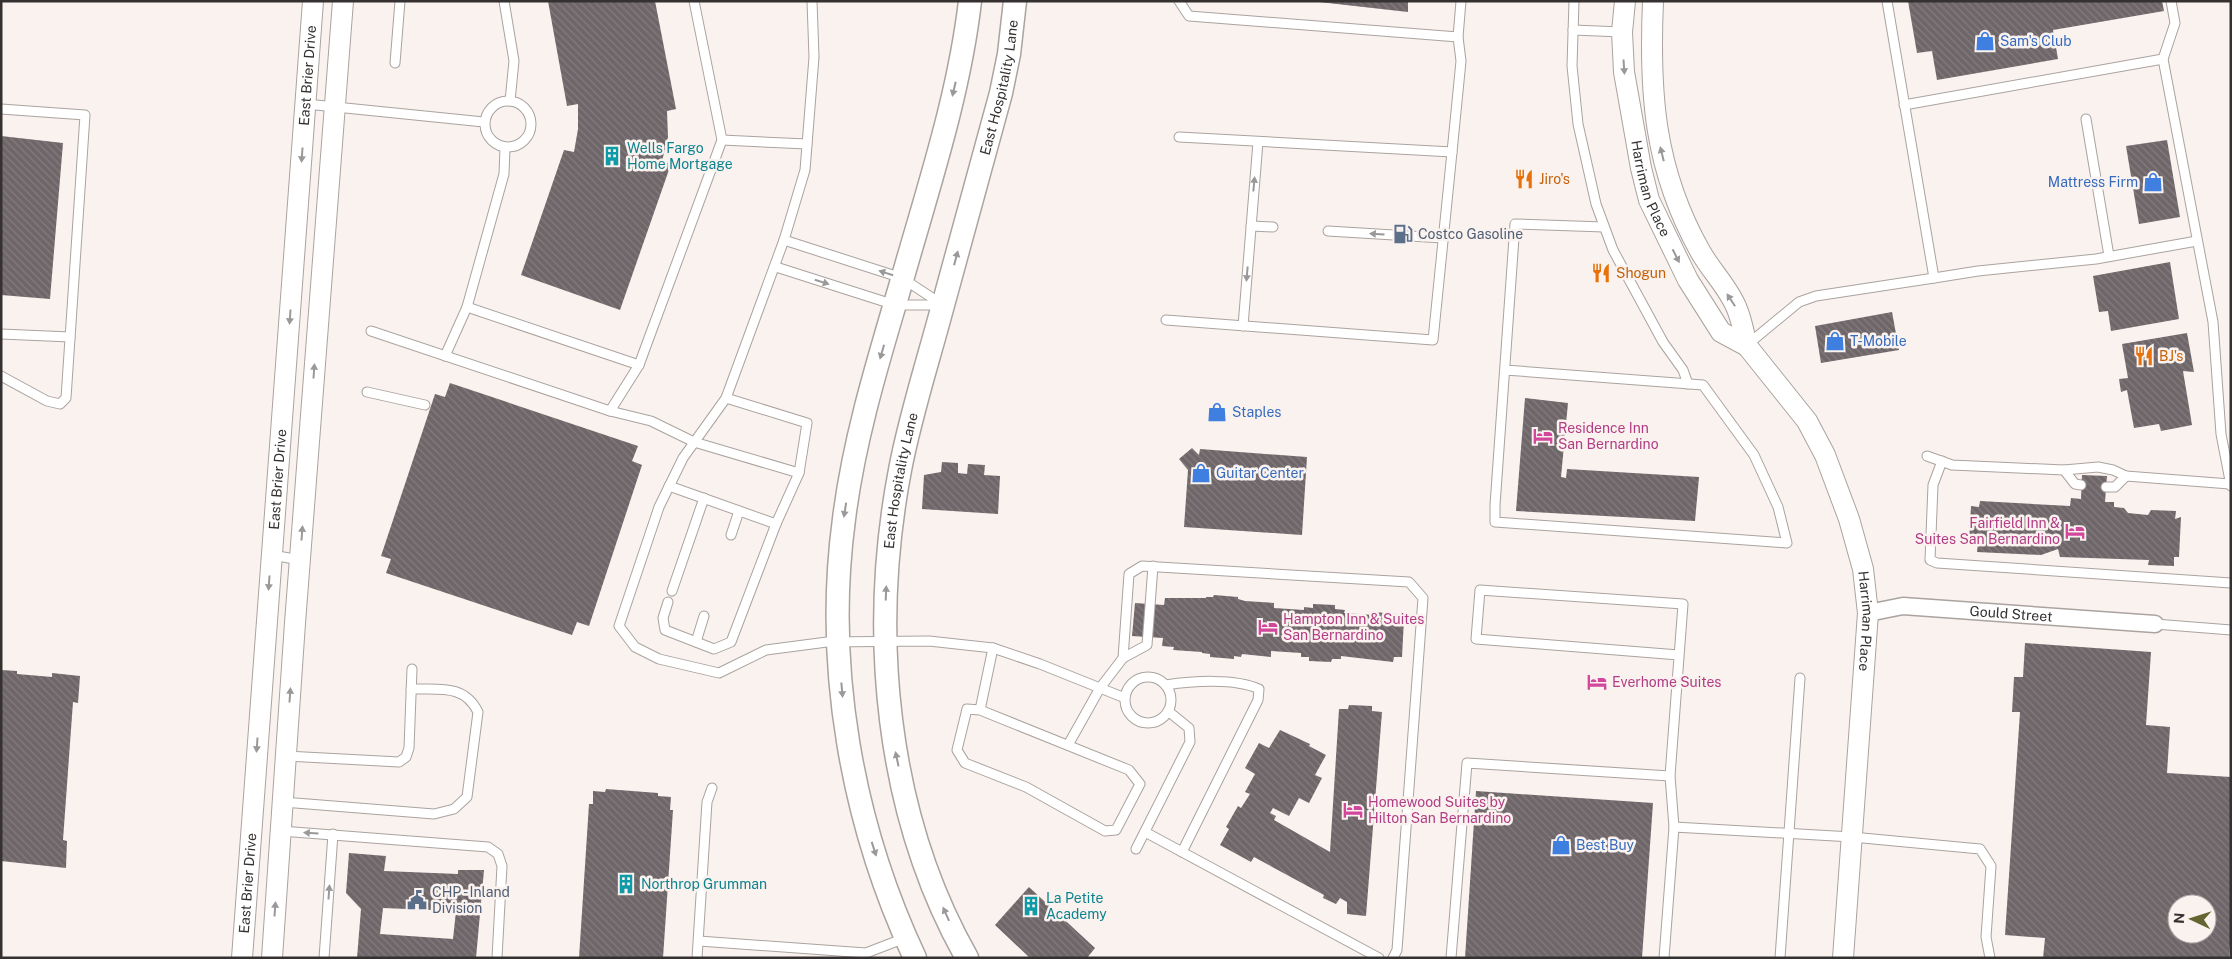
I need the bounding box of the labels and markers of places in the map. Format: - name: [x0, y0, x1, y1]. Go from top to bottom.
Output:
- shop icon: Sam's Club: [1974, 30, 1996, 52]
- place label: Sam's Club: [2000, 33, 2072, 49]
- place label: Wells Fargo Home Mortgage: [627, 140, 733, 172]
- building icon: Wells Fargo Home Mortgage: [601, 145, 623, 167]
- restaurant icon: Jiro's: [1513, 168, 1535, 190]
- place label: Jiro's: [1539, 171, 1570, 187]
- shop icon: Mattress Firm: [2142, 171, 2164, 193]
- place label: Mattress Firm: [2048, 174, 2138, 190]
- fuel station icon: Costco Gasoline: [1392, 223, 1414, 245]
- place label: Costco Gasoline: [1418, 226, 1523, 242]
- restaurant icon: Shogun: [1590, 262, 1612, 284]
- place label: Shogun: [1616, 265, 1666, 281]
- shop icon: T-Mobile: [1824, 330, 1846, 352]
- place label: T-Mobile: [1850, 333, 1907, 349]
- restaurant icon: BJ's: [2133, 345, 2155, 367]
- place label: BJ's: [2159, 348, 2183, 364]
- shop icon: Staples: [1206, 401, 1228, 423]
- place label: Staples: [1232, 404, 1281, 420]
- place label: Residence Inn San Bernardino: [1558, 420, 1659, 452]
- hotel icon: Residence Inn San Bernardino: [1532, 425, 1554, 447]
- shop icon: Guitar Center: [1190, 462, 1212, 484]
- place label: Guitar Center: [1216, 465, 1304, 481]
- place label: Fairfield Inn & Suites San Bernardino: [1915, 515, 2060, 547]
- hotel icon: Fairfield Inn & Suites San Bernardino: [2064, 520, 2086, 542]
- place label: Hampton Inn & Suites San Bernardino: [1283, 611, 1424, 643]
- hotel icon: Hampton Inn & Suites San Bernardino: [1257, 616, 1279, 638]
- hotel icon: Everhome Suites: [1586, 671, 1608, 693]
- place label: Everhome Suites: [1612, 674, 1721, 690]
- place label: Homewood Suites by Hilton San Bernardino: [1368, 794, 1511, 826]
- hotel icon: Homewood Suites by Hilton San Bernardino: [1342, 799, 1364, 821]
- shop icon: Best Buy: [1550, 834, 1572, 856]
- place label: Best Buy: [1576, 837, 1635, 853]
- building icon: Northrop Grumman: [615, 873, 637, 895]
- place label: Northrop Grumman: [641, 876, 767, 892]
- place label: CHP - Inland Division: [432, 884, 510, 916]
- public building icon: CHP - Inland Division: [406, 889, 428, 911]
- place label: La Petite Academy: [1046, 890, 1107, 922]
- building icon: La Petite Academy: [1020, 895, 1042, 917]

